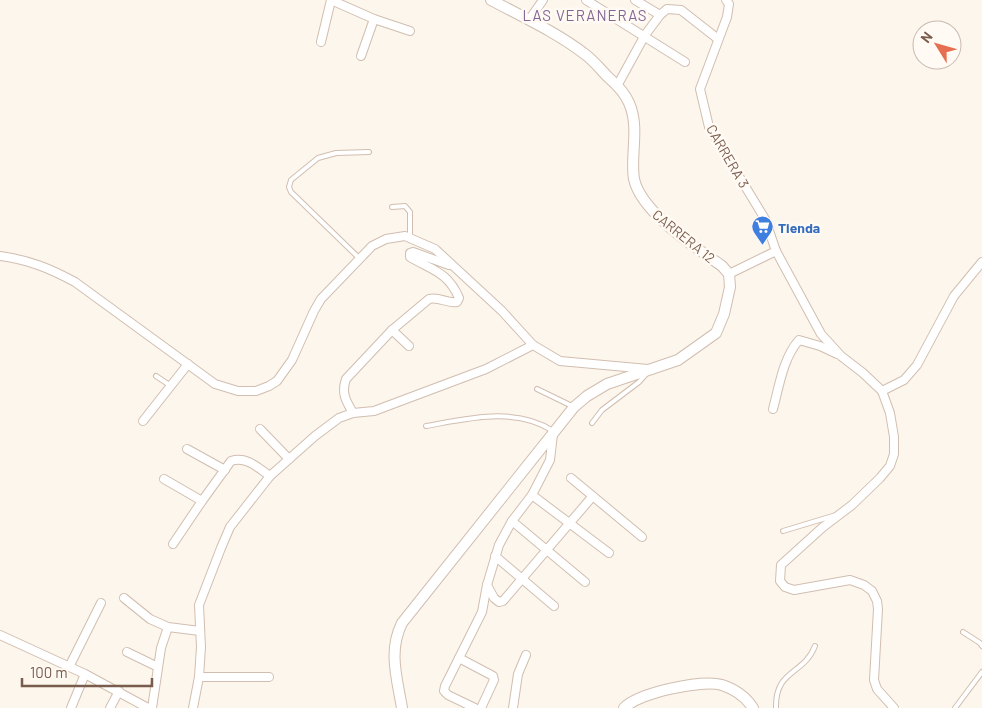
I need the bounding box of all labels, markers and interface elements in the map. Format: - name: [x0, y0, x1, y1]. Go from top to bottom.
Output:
- district label: LAS VERANERAS: [522, 6, 648, 24]
- north arrow: [912, 20, 962, 70]
- text: N: [917, 28, 936, 46]
- street label: CARRERA 3: [703, 121, 753, 191]
- street label: CARRERA 12: [649, 206, 719, 266]
- supermarket icon: Tienda: [750, 215, 774, 246]
- place label: Tienda: [778, 219, 820, 236]
- scale bar: [22, 656, 152, 688]
- text: 100 m: [30, 663, 68, 681]

